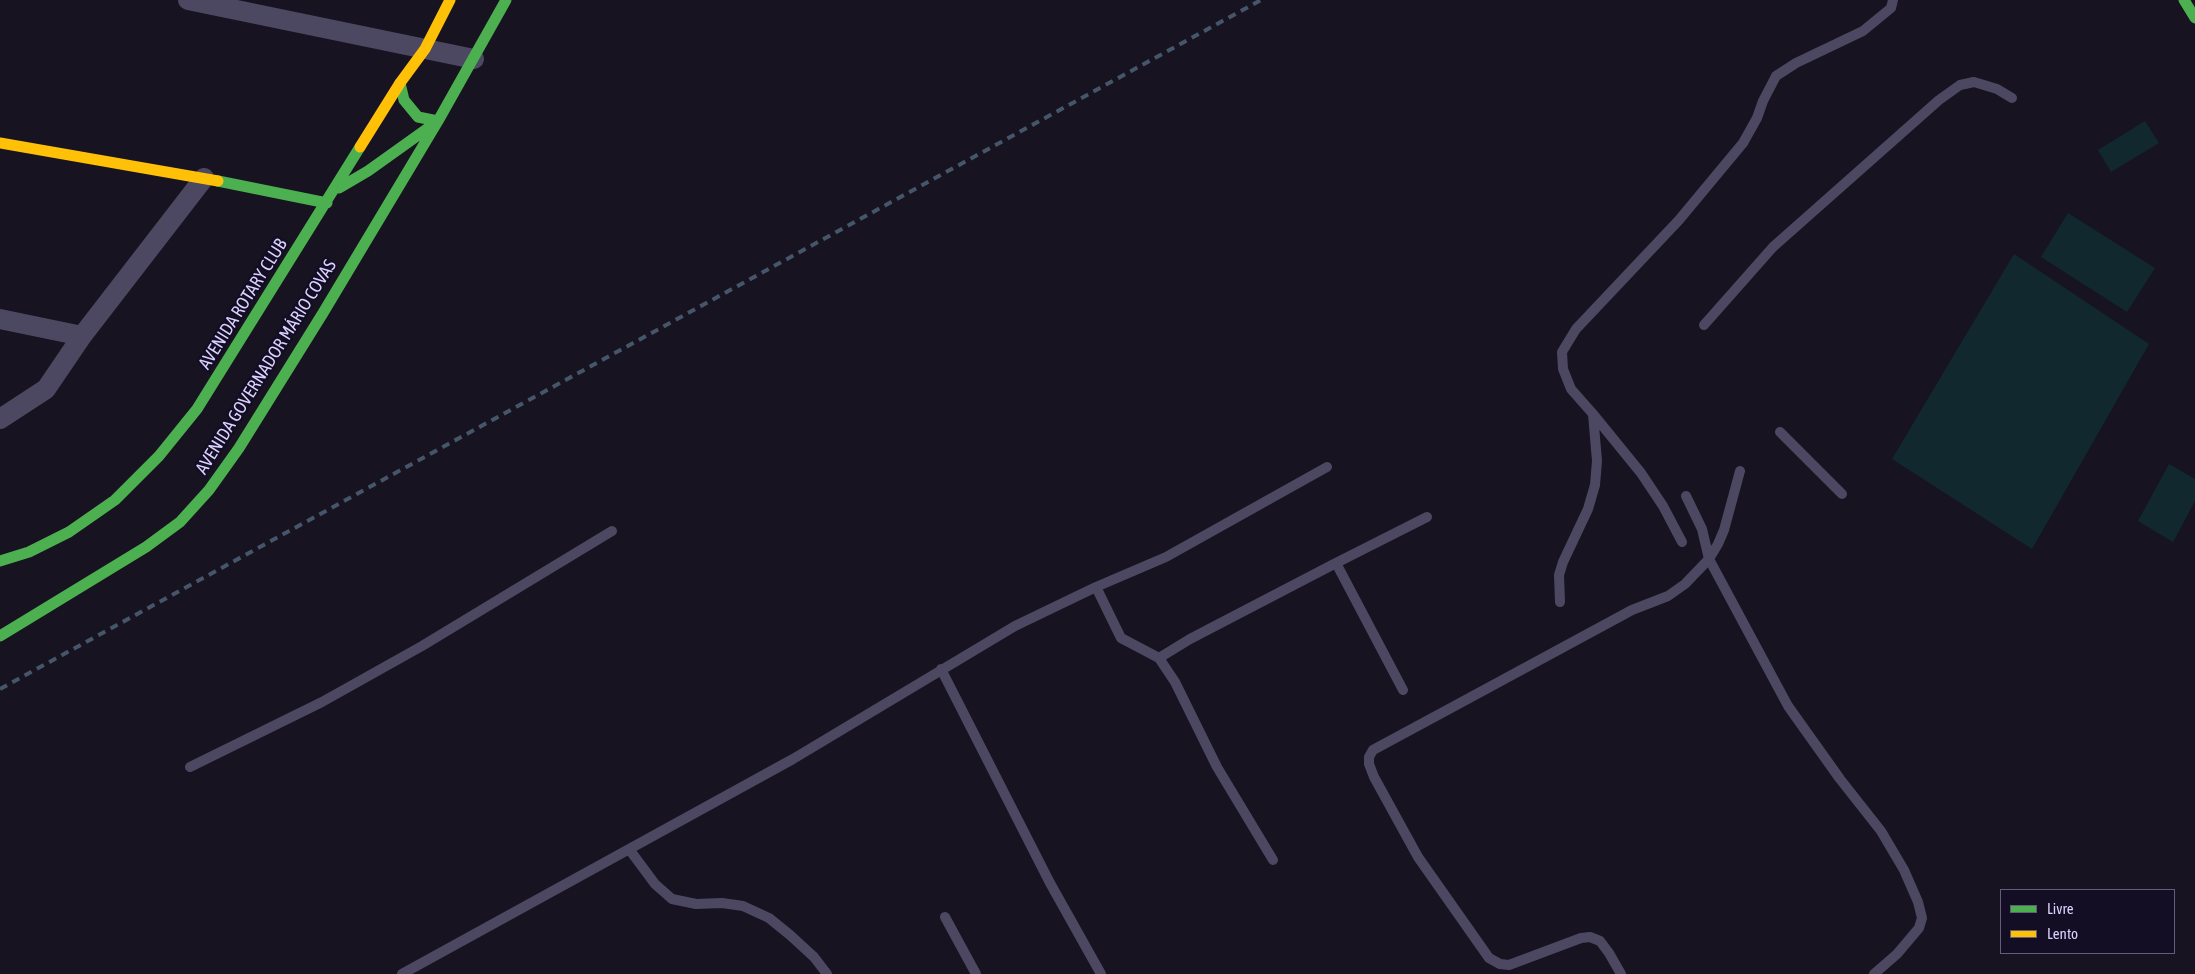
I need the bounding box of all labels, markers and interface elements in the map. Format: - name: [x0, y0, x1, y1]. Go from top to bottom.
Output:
- street label: AVENIDA ROTARY CLUB: [194, 235, 292, 373]
- street label: AVENIDA GOVERNADOR MÁRIO COVAS: [191, 256, 341, 478]
- legend: [2000, 889, 2175, 954]
- text: Livre: [2047, 900, 2074, 917]
- text: Lento: [2047, 925, 2078, 942]

